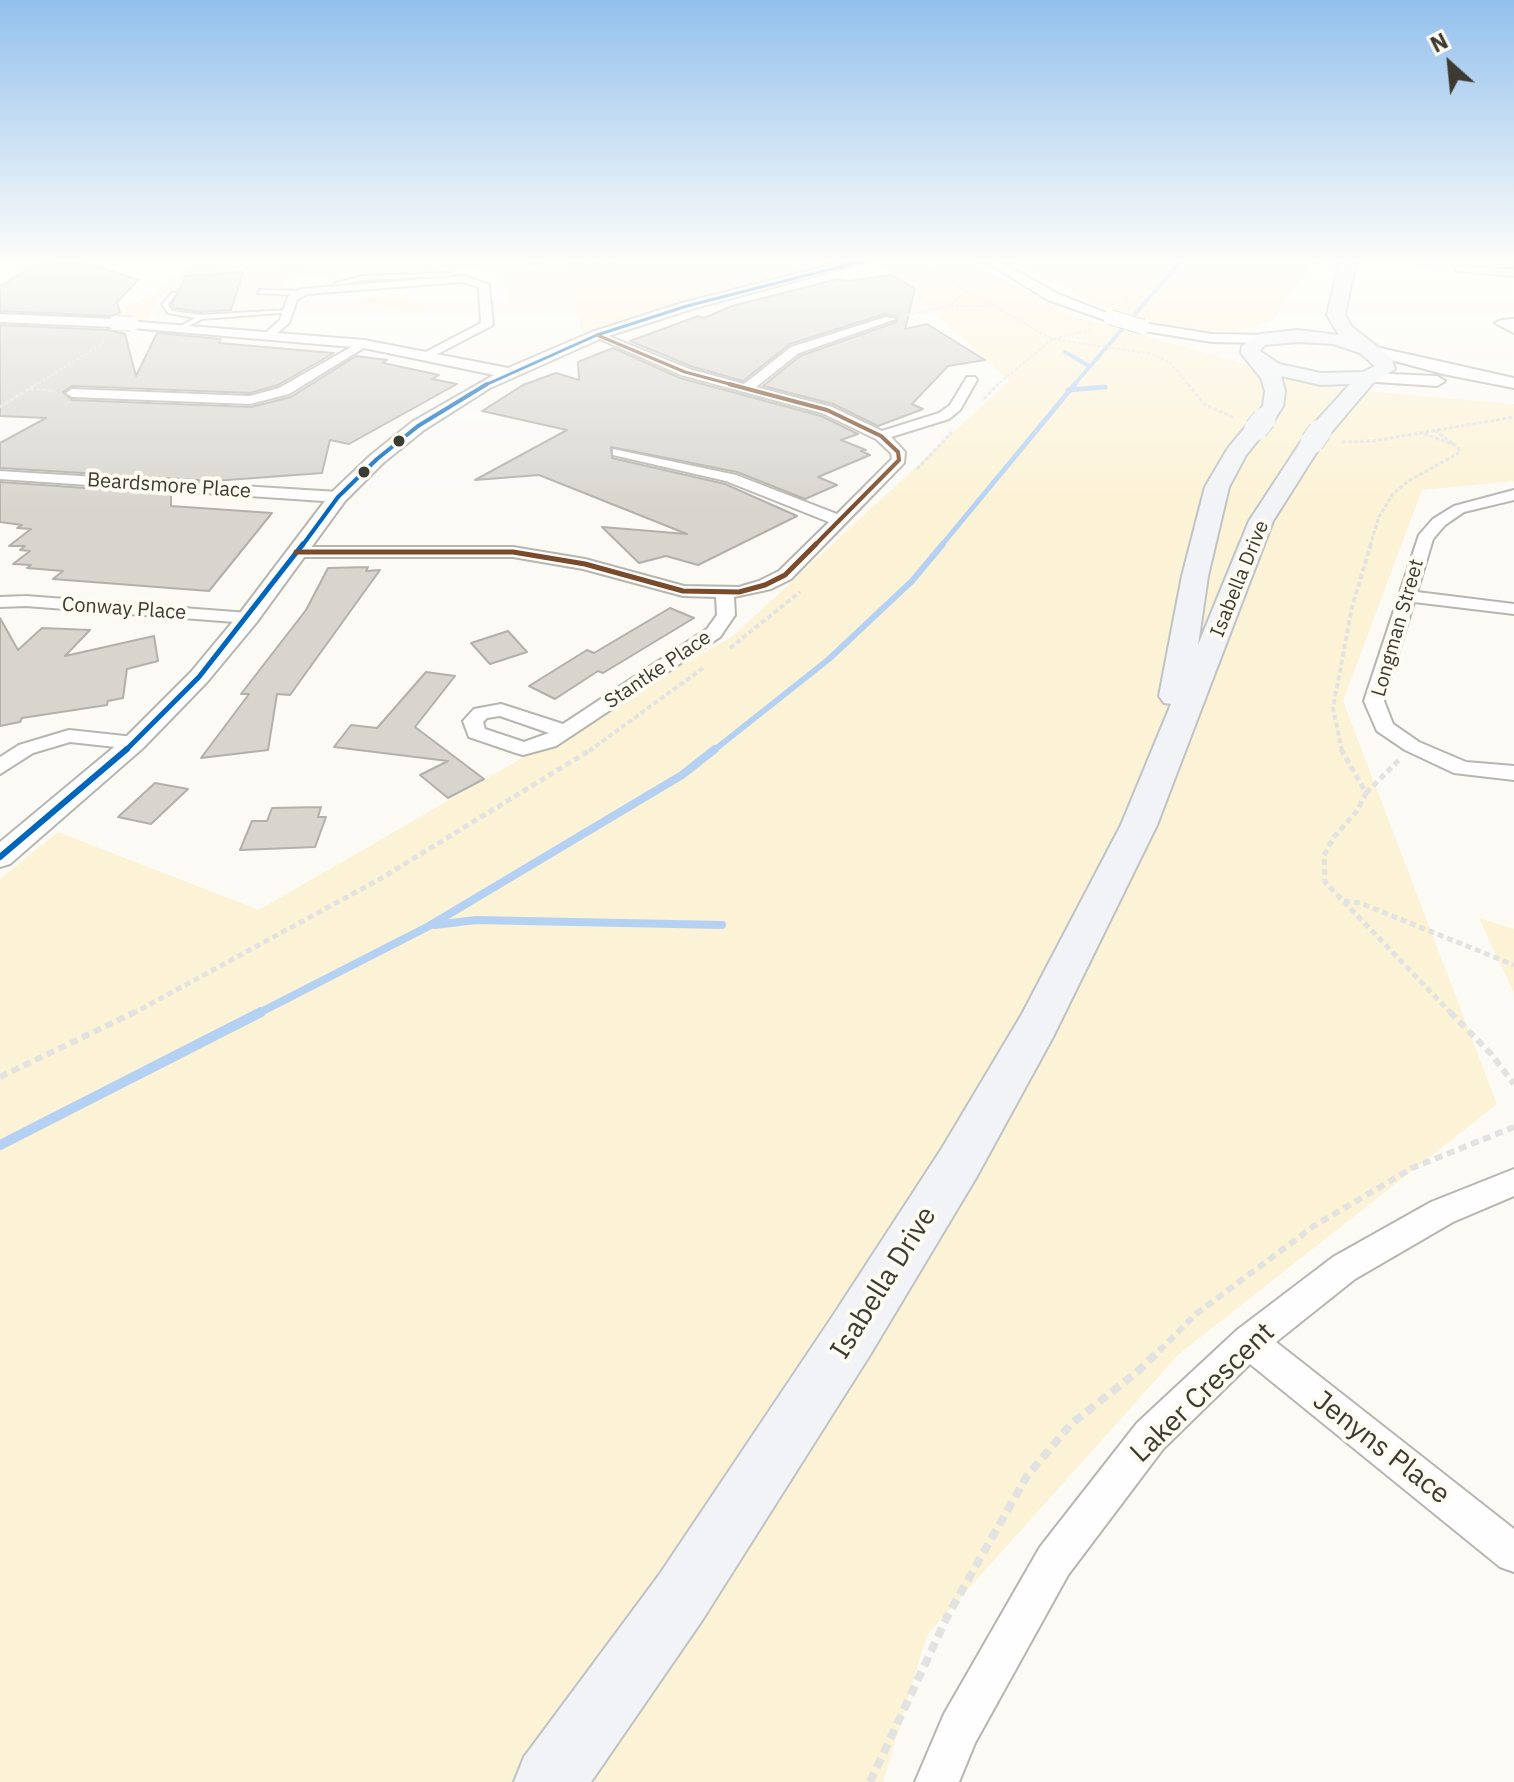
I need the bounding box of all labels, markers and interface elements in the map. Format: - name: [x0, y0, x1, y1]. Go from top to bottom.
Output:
- north arrow: [1410, 24, 1490, 104]
- text: N: [1425, 26, 1453, 59]
- unlabelled marker: [391, 433, 407, 449]
- unlabelled marker: [356, 464, 372, 480]
- street label: Beardsmore Place: [86, 468, 252, 504]
- street label: Isabella Drive: [1206, 517, 1274, 641]
- street label: Longman Street: [1367, 556, 1429, 700]
- street label: Conway Place: [61, 593, 187, 625]
- street label: Stantke Place: [600, 626, 716, 714]
- street label: Isabella Drive: [824, 1201, 944, 1365]
- street label: Laker Crescent: [1124, 1316, 1282, 1470]
- street label: Jenyns Place: [1306, 1384, 1456, 1512]

